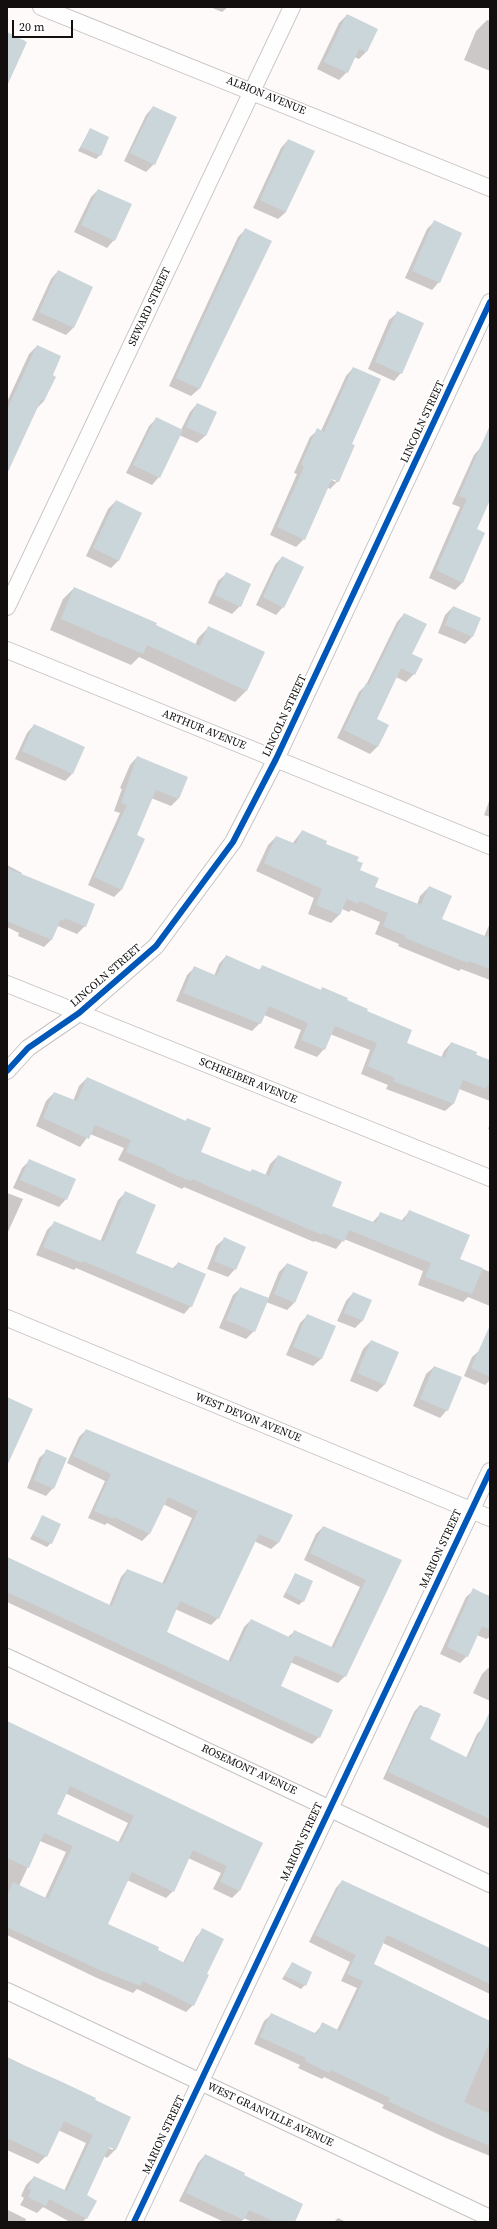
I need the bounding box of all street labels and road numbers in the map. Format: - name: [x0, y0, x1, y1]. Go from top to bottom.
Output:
- street label: ALBION AVENUE: [224, 74, 308, 118]
- street label: SEWARD STREET: [126, 266, 174, 348]
- street label: LINCOLN STREET: [398, 379, 448, 465]
- street label: LINCOLN STREET: [260, 673, 310, 759]
- street label: ARTHUR AVENUE: [160, 707, 248, 753]
- street label: LINCOLN STREET: [68, 942, 144, 1010]
- street label: SCHREIBER AVENUE: [197, 1055, 299, 1107]
- street label: WEST DEVON AVENUE: [193, 1391, 303, 1445]
- street label: MARION STREET: [417, 1507, 465, 1591]
- street label: ROSEMONT AVENUE: [199, 1742, 299, 1798]
- street label: MARION STREET: [278, 1800, 326, 1884]
- street label: WEST GRANVILLE AVENUE: [205, 2080, 335, 2150]
- street label: MARION STREET: [140, 2093, 188, 2177]

